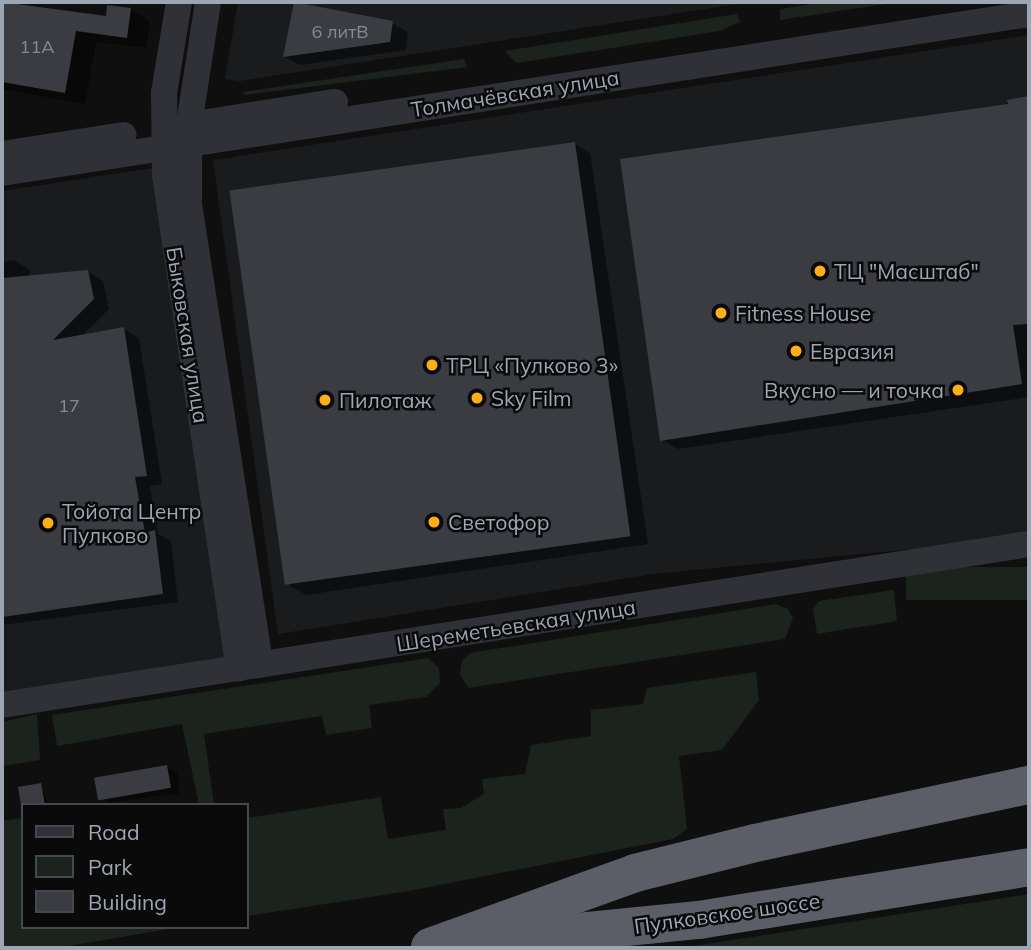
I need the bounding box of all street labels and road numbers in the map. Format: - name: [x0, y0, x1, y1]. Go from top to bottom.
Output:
- street label: Толмачёвская улица: [409, 64, 621, 122]
- street label: Быковская улица: [162, 245, 214, 425]
- street label: Шереметьевская улица: [395, 594, 637, 656]
- street label: Пулковское шоссе: [632, 887, 822, 939]

